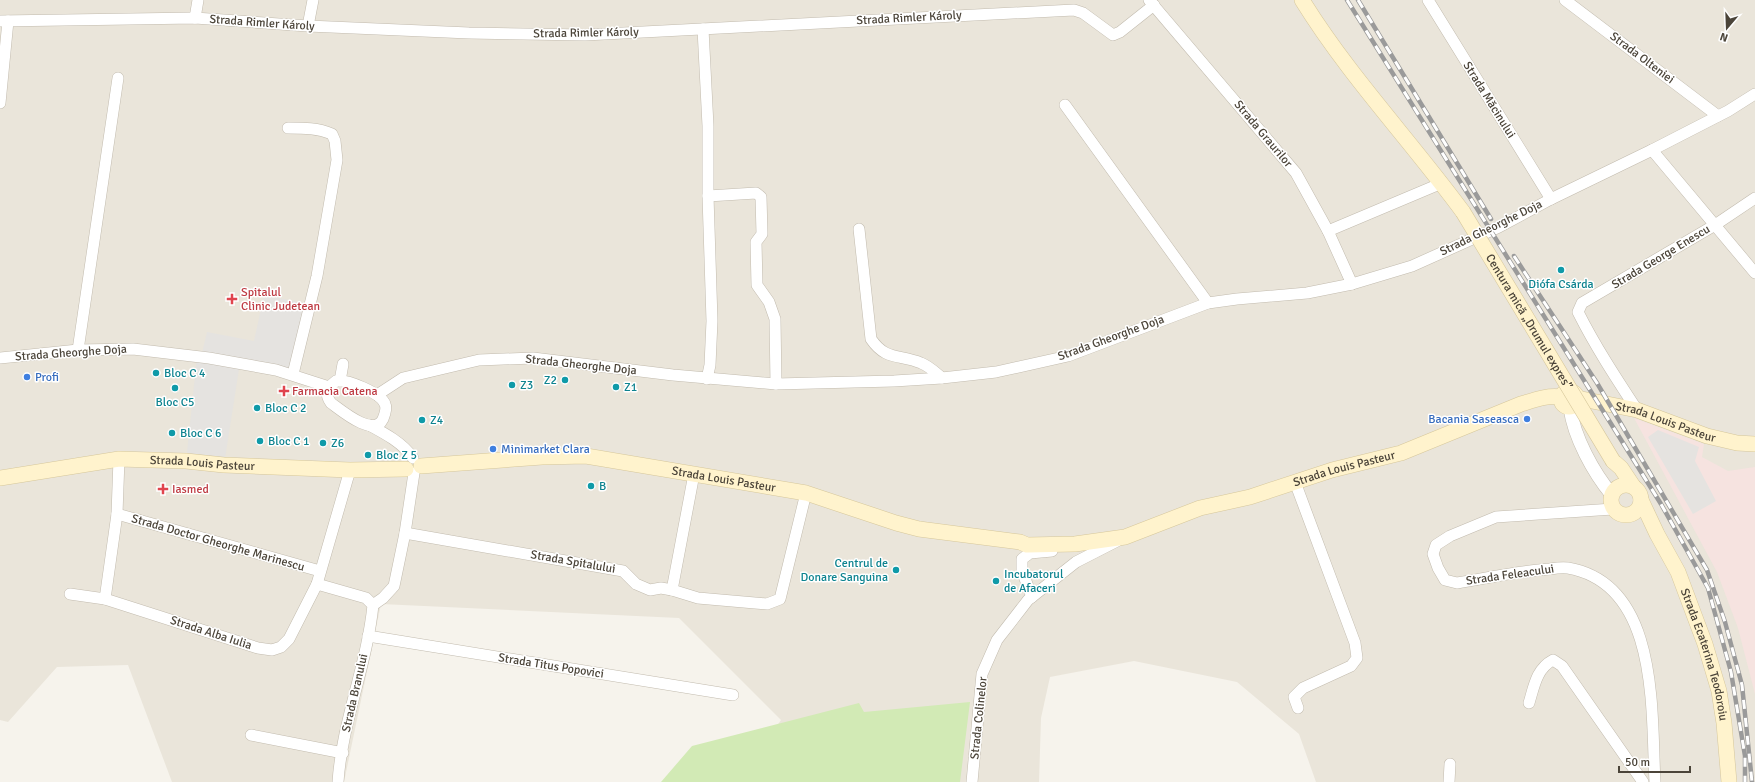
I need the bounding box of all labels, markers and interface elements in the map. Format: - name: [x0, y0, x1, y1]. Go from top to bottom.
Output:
- street label: Strada Rimler Károly: [856, 8, 962, 28]
- north arrow: [1707, 8, 1747, 48]
- street label: Strada Rimler Károly: [209, 12, 316, 34]
- street label: Strada Rimler Károly: [533, 25, 639, 41]
- street label: Strada Olteniei: [1607, 29, 1677, 87]
- text: N: [1718, 30, 1730, 44]
- street label: Strada Măcinului: [1459, 59, 1519, 141]
- street label: Strada Graurilor: [1231, 97, 1296, 171]
- street label: Strada Gheorghe Doja: [1437, 197, 1545, 259]
- street label: Strada George Enescu: [1609, 222, 1713, 292]
- street label: Centura mică „Drumul expres”: [1483, 251, 1576, 392]
- marker: Diófa Csárda: [1556, 265, 1566, 275]
- place label: Diófa Csárda: [1528, 277, 1594, 292]
- place label: Spitalul Clinic Judetean: [241, 285, 320, 314]
- marker: Spitalul Clinic Judetean: [226, 293, 238, 305]
- street label: Strada Gheorghe Doja: [1056, 312, 1166, 364]
- street label: Strada Gheorghe Doja: [15, 342, 127, 364]
- street label: Strada Gheorghe Doja: [524, 352, 638, 378]
- place label: Bloc C 4: [164, 366, 206, 381]
- marker: Bloc C 4: [151, 368, 161, 378]
- place label: Profi: [35, 370, 59, 385]
- marker: Profi: [22, 372, 32, 382]
- place label: Z2: [544, 373, 557, 388]
- marker: Z2: [560, 375, 570, 385]
- place label: Z3: [520, 378, 533, 393]
- marker: Z3: [507, 380, 517, 390]
- place label: Z1: [624, 380, 637, 395]
- marker: Z1: [611, 382, 621, 392]
- marker: Bloc C5: [170, 383, 180, 393]
- place label: Farmacia Catena: [292, 384, 378, 399]
- marker: Farmacia Catena: [279, 386, 289, 396]
- place label: Bloc C5: [156, 395, 194, 410]
- street label: Strada Louis Pasteur: [1614, 398, 1718, 445]
- place label: Bloc C 2: [265, 401, 307, 416]
- marker: Bloc C 2: [252, 403, 262, 413]
- place label: Bacania Saseasca: [1428, 412, 1519, 427]
- place label: Z4: [430, 413, 444, 428]
- marker: Bacania Saseasca: [1522, 414, 1532, 424]
- marker: Z4: [417, 415, 427, 425]
- place label: Bloc C 6: [180, 426, 222, 441]
- marker: Bloc C 6: [167, 428, 177, 438]
- place label: Bloc C 1: [268, 434, 310, 449]
- marker: Bloc C 1: [255, 436, 265, 446]
- place label: Z6: [331, 436, 344, 451]
- marker: Z6: [318, 438, 328, 448]
- place label: Minimarket Clara: [501, 442, 590, 457]
- marker: Minimarket Clara: [488, 444, 498, 454]
- street label: Strada Louis Pasteur: [1291, 447, 1397, 490]
- place label: Bloc Z 5: [376, 448, 417, 463]
- marker: Bloc Z 5: [363, 450, 373, 460]
- street label: Strada Louis Pasteur: [150, 452, 256, 474]
- street label: Strada Louis Pasteur: [671, 463, 777, 495]
- place label: B: [599, 479, 606, 494]
- marker: B: [586, 481, 596, 491]
- place label: Iasmed: [172, 482, 209, 497]
- marker: Iasmed: [157, 483, 169, 495]
- street label: Strada Doctor Gheorghe Marinescu: [130, 511, 306, 575]
- street label: Strada Spitalului: [529, 547, 617, 577]
- place label: Centrul de Donare Sanguina: [800, 556, 888, 585]
- street label: Strada Feleacului: [1465, 561, 1555, 589]
- marker: Centrul de Donare Sanguina: [891, 565, 901, 575]
- place label: Incubatorul de Afaceri: [1004, 567, 1064, 596]
- marker: Incubatorul de Afaceri: [991, 576, 1001, 586]
- street label: Strada Ecaterina Teodoroiu: [1677, 586, 1731, 722]
- street label: Strada Alba Iulia: [168, 613, 254, 653]
- street label: Strada Titus Popovici: [497, 650, 605, 682]
- street label: Strada Branului: [339, 652, 371, 734]
- street label: Strada Colinelor: [967, 675, 991, 760]
- scale bar: [1619, 748, 1690, 774]
- text: 50 m: [1625, 755, 1650, 770]

